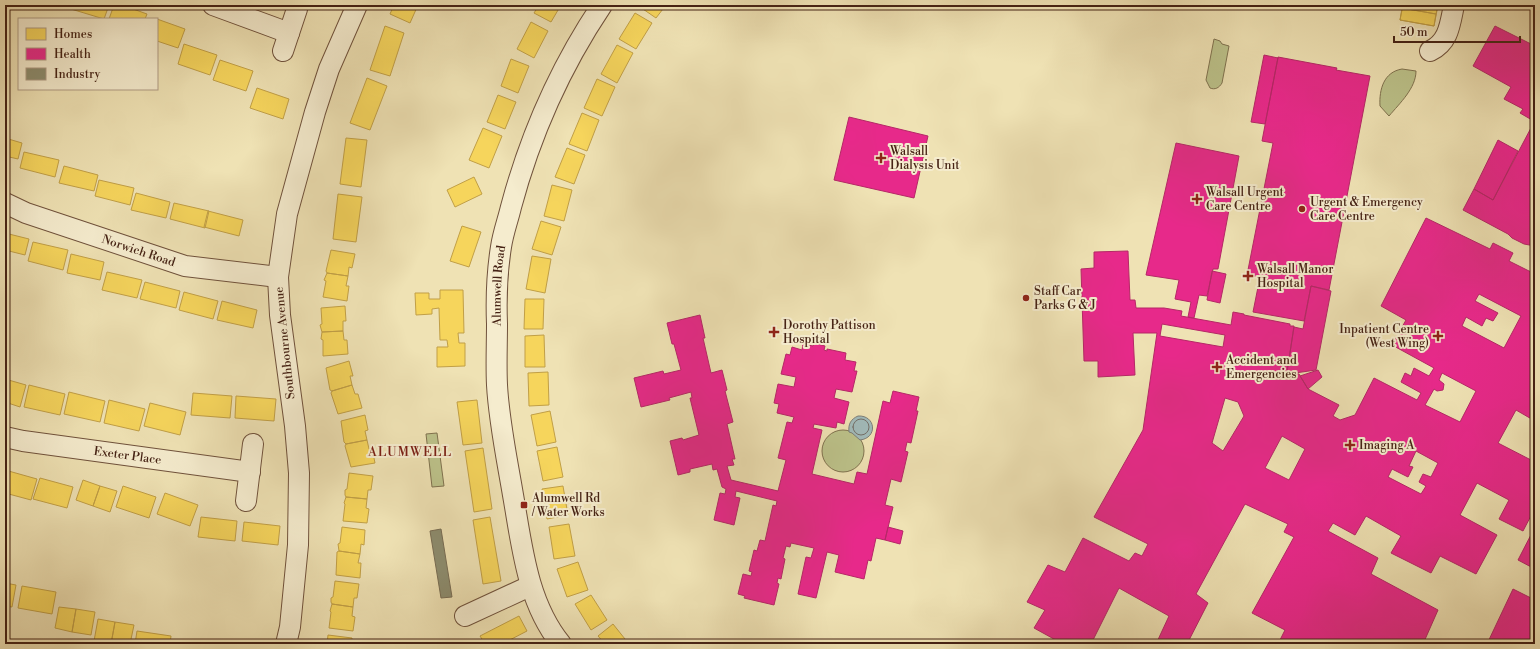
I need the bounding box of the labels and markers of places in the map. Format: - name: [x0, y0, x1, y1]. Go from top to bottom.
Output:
- place label: Walsall Dialysis Unit: [889, 144, 960, 173]
- marker: Walsall Dialysis Unit: [875, 152, 887, 164]
- place label: Walsall Urgent Care Centre: [1205, 185, 1285, 214]
- marker: Walsall Urgent Care Centre: [1191, 193, 1203, 205]
- place label: Urgent & Emergency Care Centre: [1310, 195, 1423, 224]
- marker: Urgent & Emergency Care Centre: [1297, 204, 1307, 214]
- place label: Walsall Manor Hospital: [1256, 262, 1333, 291]
- marker: Walsall Manor Hospital: [1242, 270, 1254, 282]
- place label: Staff Car Parks G & J: [1034, 284, 1096, 313]
- marker: Staff Car Parks G & J: [1021, 293, 1031, 303]
- place label: Dorothy Pattison Hospital: [783, 318, 876, 347]
- place label: Inpatient Centre (West Wing): [1339, 322, 1429, 351]
- marker: Dorothy Pattison Hospital: [768, 326, 780, 338]
- marker: Inpatient Centre (West Wing): [1432, 330, 1444, 342]
- place label: Accident and Emergencies: [1225, 353, 1297, 382]
- marker: Accident and Emergencies: [1211, 361, 1223, 373]
- place label: Imaging A: [1359, 438, 1415, 453]
- marker: Imaging A: [1344, 439, 1356, 451]
- place label: Alumwell Rd / Water Works: [531, 491, 605, 520]
- marker: Alumwell Rd / Water Works: [519, 500, 529, 510]

